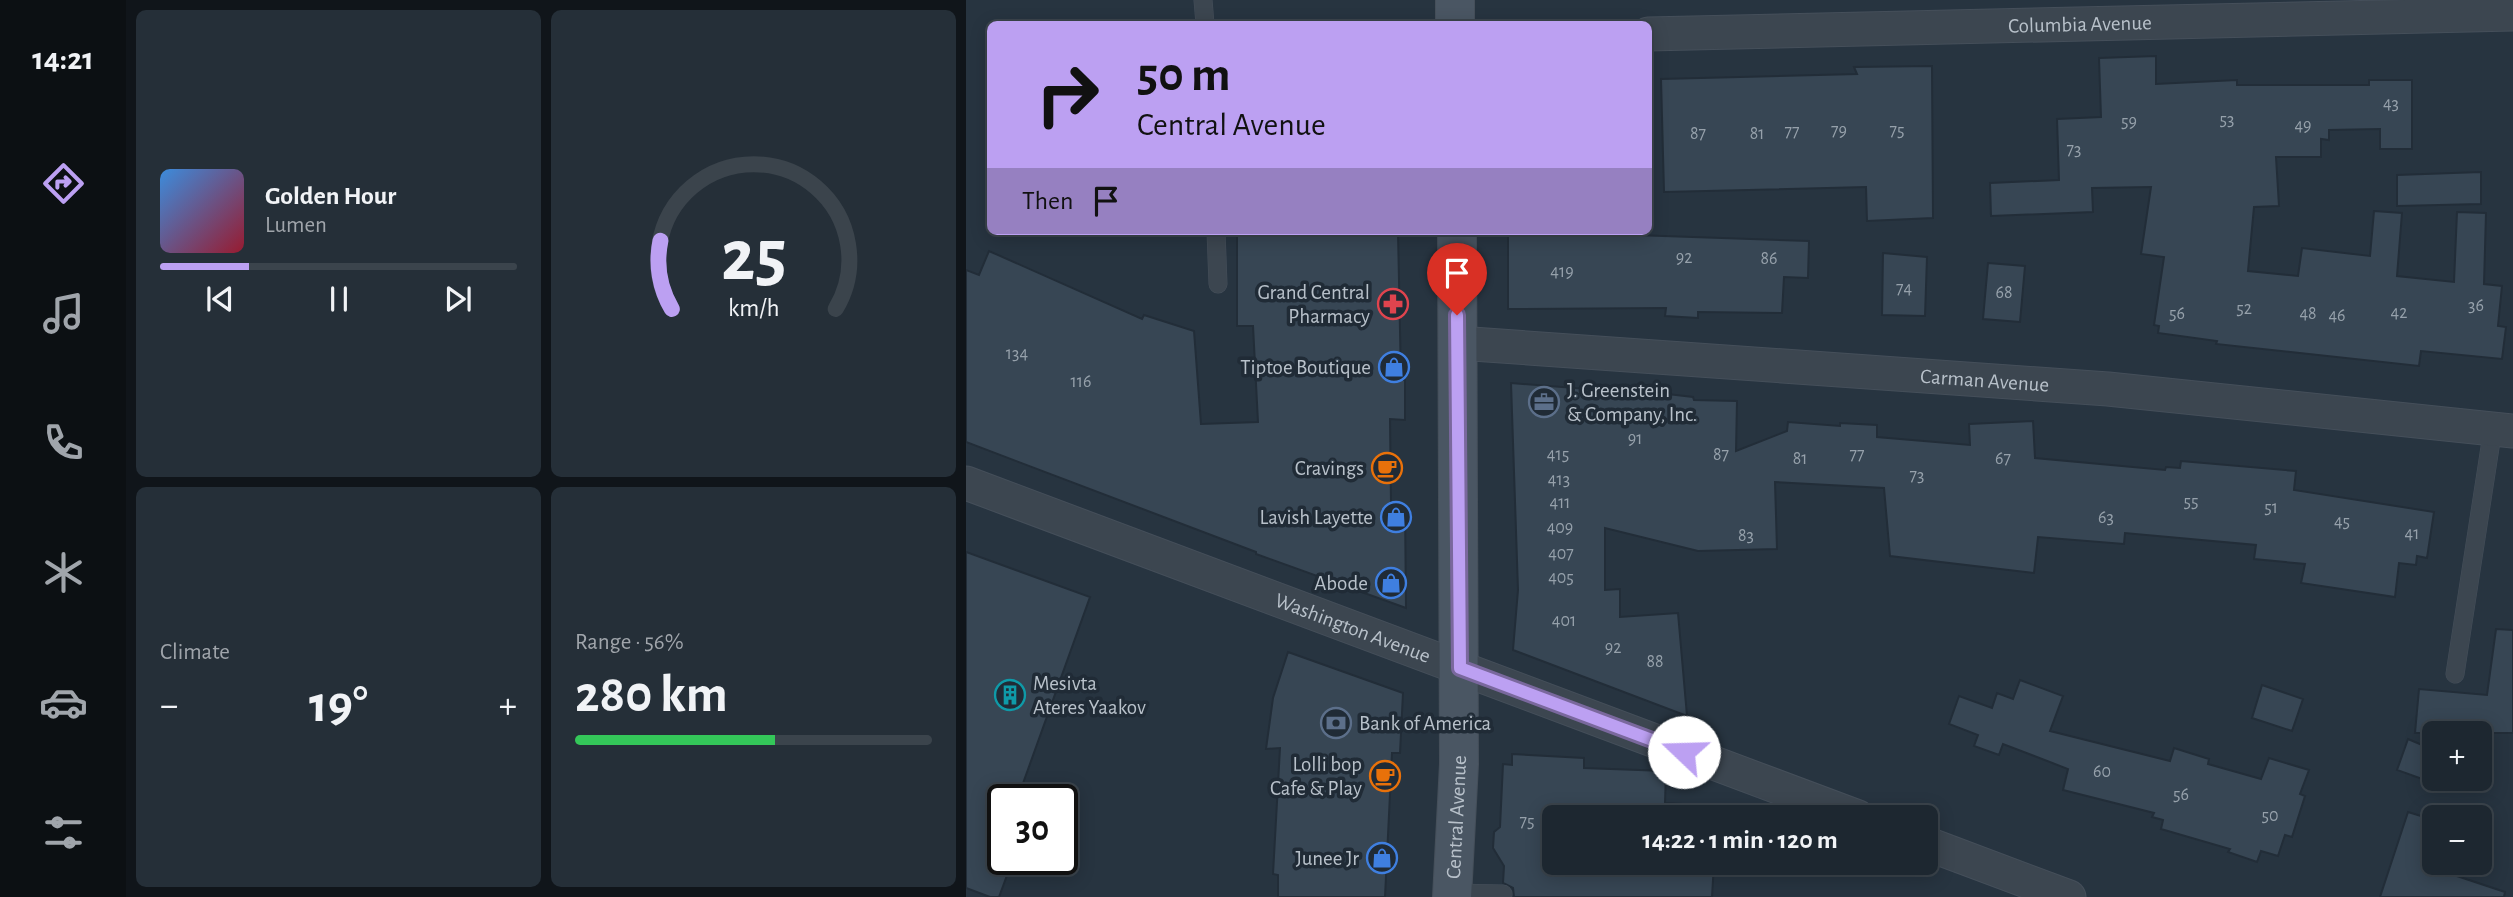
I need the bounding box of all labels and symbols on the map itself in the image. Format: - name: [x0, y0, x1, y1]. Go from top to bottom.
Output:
- street label: Columbia Avenue: [2008, 12, 2152, 36]
- house number: 43: [2383, 95, 2399, 113]
- house number: 53: [2220, 111, 2234, 129]
- house number: 59: [2121, 113, 2137, 131]
- house number: 49: [2294, 117, 2312, 135]
- house number: 79: [1831, 122, 1847, 140]
- house number: 75: [1889, 122, 1905, 140]
- house number: 77: [1784, 123, 1800, 141]
- house number: 87: [1690, 125, 1706, 143]
- house number: 81: [1750, 125, 1764, 143]
- house number: 73: [2067, 141, 2081, 159]
- pin: [1427, 243, 1487, 315]
- house number: 92: [1676, 249, 1692, 267]
- house number: 86: [1761, 250, 1778, 268]
- house number: 419: [1550, 263, 1574, 281]
- house number: 74: [1896, 280, 1912, 298]
- place label: Grand Central Pharmacy: [1257, 282, 1370, 327]
- house number: 68: [1996, 284, 2013, 302]
- pharmacy icon: Grand Central Pharmacy: [1376, 287, 1410, 321]
- house number: 36: [2468, 297, 2484, 315]
- house number: 52: [2236, 300, 2252, 318]
- house number: 42: [2391, 304, 2407, 322]
- house number: 56: [2169, 305, 2185, 323]
- house number: 48: [2299, 305, 2317, 323]
- house number: 46: [2328, 307, 2346, 325]
- house number: 134: [1006, 345, 1028, 363]
- shop icon: Tiptoe Boutique: [1377, 350, 1411, 384]
- place label: Tiptoe Boutique: [1240, 357, 1371, 378]
- street label: Carman Avenue: [1920, 365, 2050, 395]
- house number: 116: [1071, 373, 1091, 391]
- place label: J. Greenstein & Company, Inc.: [1567, 380, 1697, 425]
- office icon: J. Greenstein & Company, Inc.: [1527, 385, 1561, 419]
- house number: 91: [1628, 430, 1642, 448]
- house number: 415: [1547, 446, 1569, 464]
- house number: 87: [1713, 446, 1729, 464]
- house number: 77: [1849, 446, 1865, 464]
- house number: 81: [1793, 450, 1807, 468]
- house number: 67: [1995, 450, 2011, 468]
- cafe icon: Cravings: [1370, 451, 1404, 485]
- place label: Cravings: [1295, 458, 1364, 479]
- house number: 73: [1910, 467, 1924, 485]
- house number: 413: [1548, 471, 1570, 489]
- house number: 55: [2183, 493, 2199, 511]
- house number: 411: [1549, 494, 1571, 512]
- house number: 51: [2264, 499, 2278, 517]
- shop icon: Lavish Layette: [1379, 500, 1413, 534]
- place label: Lavish Layette: [1259, 507, 1373, 528]
- house number: 63: [2098, 509, 2114, 527]
- house number: 45: [2334, 513, 2350, 531]
- house number: 409: [1547, 519, 1573, 537]
- house number: 41: [2405, 525, 2419, 543]
- house number: 83: [1738, 527, 1754, 545]
- house number: 407: [1548, 545, 1574, 563]
- shop icon: Abode: [1374, 566, 1408, 600]
- house number: 405: [1548, 569, 1574, 587]
- place label: Abode: [1314, 573, 1368, 594]
- street label: Washington Avenue: [1272, 589, 1433, 666]
- house number: 401: [1552, 612, 1576, 630]
- house number: 92: [1605, 639, 1621, 657]
- house number: 88: [1646, 653, 1664, 671]
- place label: Mesivta Ateres Yaakov: [1033, 673, 1146, 718]
- building icon: Mesivta Ateres Yaakov: [993, 678, 1027, 712]
- bank icon: Bank of America: [1319, 706, 1353, 740]
- place label: Bank of America: [1359, 713, 1492, 734]
- position arrow: [1647, 715, 1721, 789]
- place label: Lolli bop Cafe & Play: [1270, 754, 1362, 799]
- street label: Central Avenue: [1442, 755, 1470, 880]
- cafe icon: Lolli bop Cafe & Play: [1368, 759, 1402, 793]
- house number: 60: [2093, 763, 2111, 781]
- speed limit sign: 30: [987, 784, 1078, 875]
- house number: 56: [2173, 786, 2189, 804]
- house number: 50: [2261, 807, 2279, 825]
- house number: 75: [1519, 813, 1535, 831]
- shop icon: Junee Jr: [1365, 841, 1399, 875]
- place label: Junee Jr: [1295, 848, 1359, 869]

